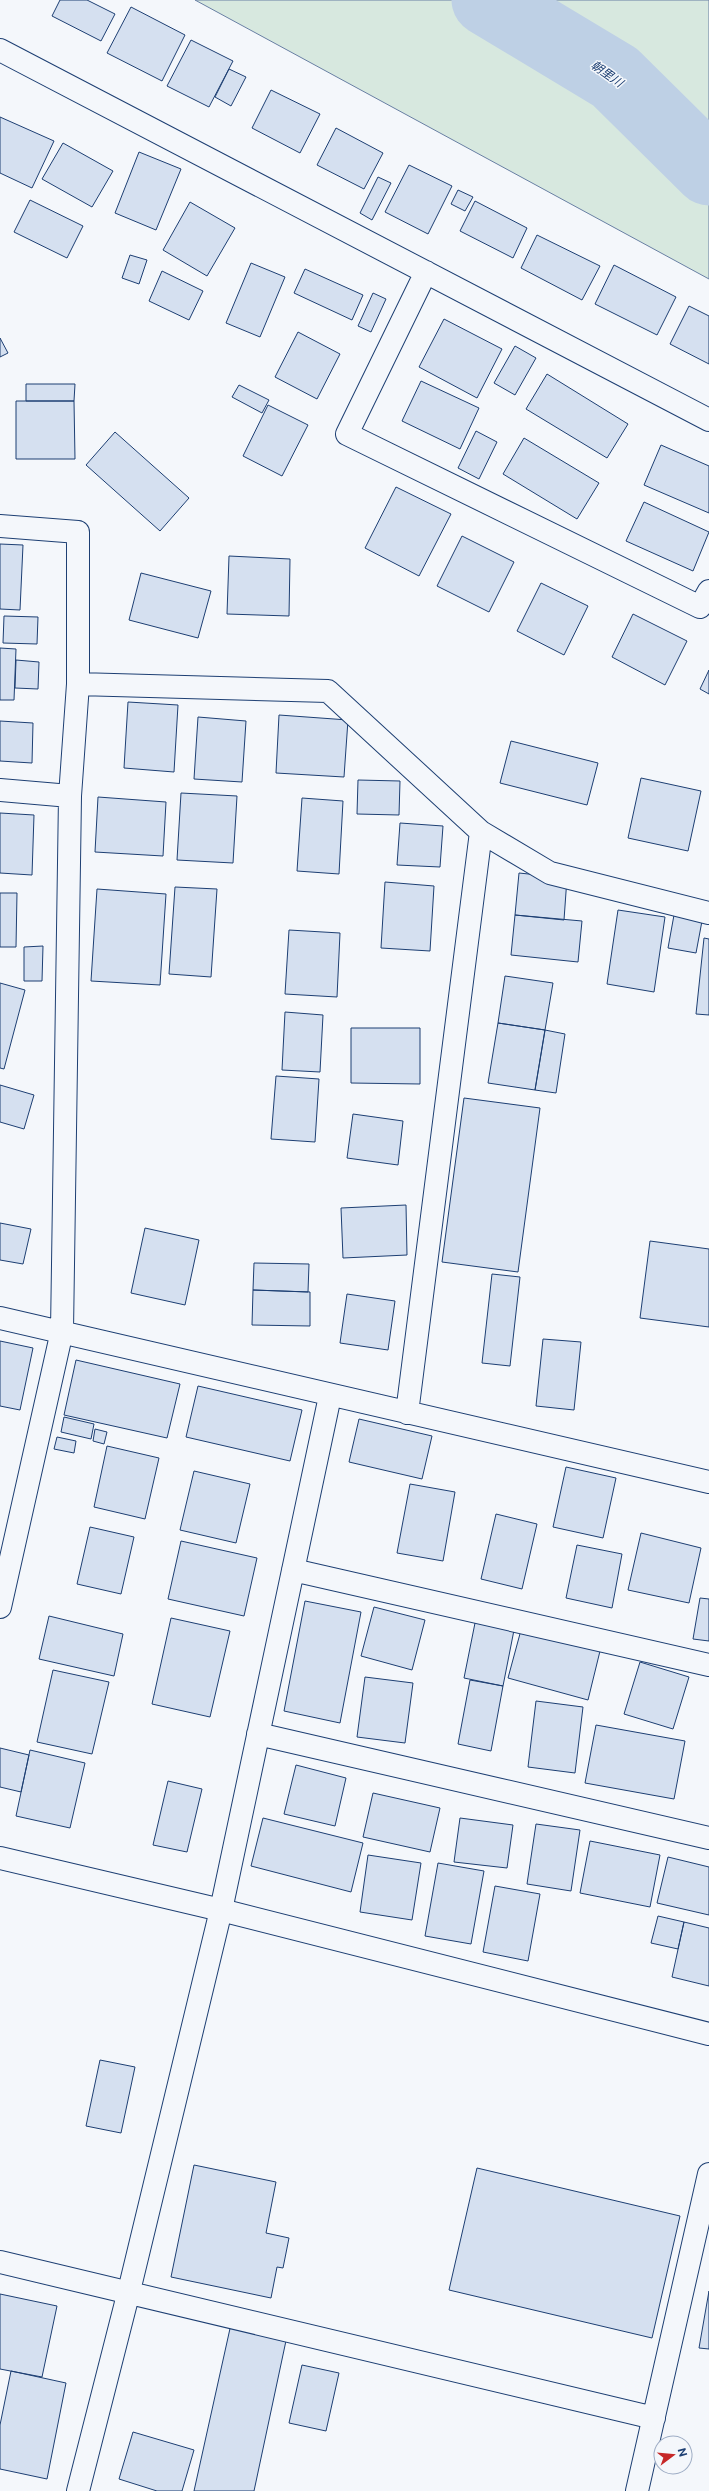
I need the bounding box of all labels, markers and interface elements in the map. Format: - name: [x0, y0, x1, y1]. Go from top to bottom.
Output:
- water label: 朝里川: [588, 58, 627, 91]
- north arrow: [653, 2435, 693, 2475]
- text: N: [676, 2446, 690, 2458]

